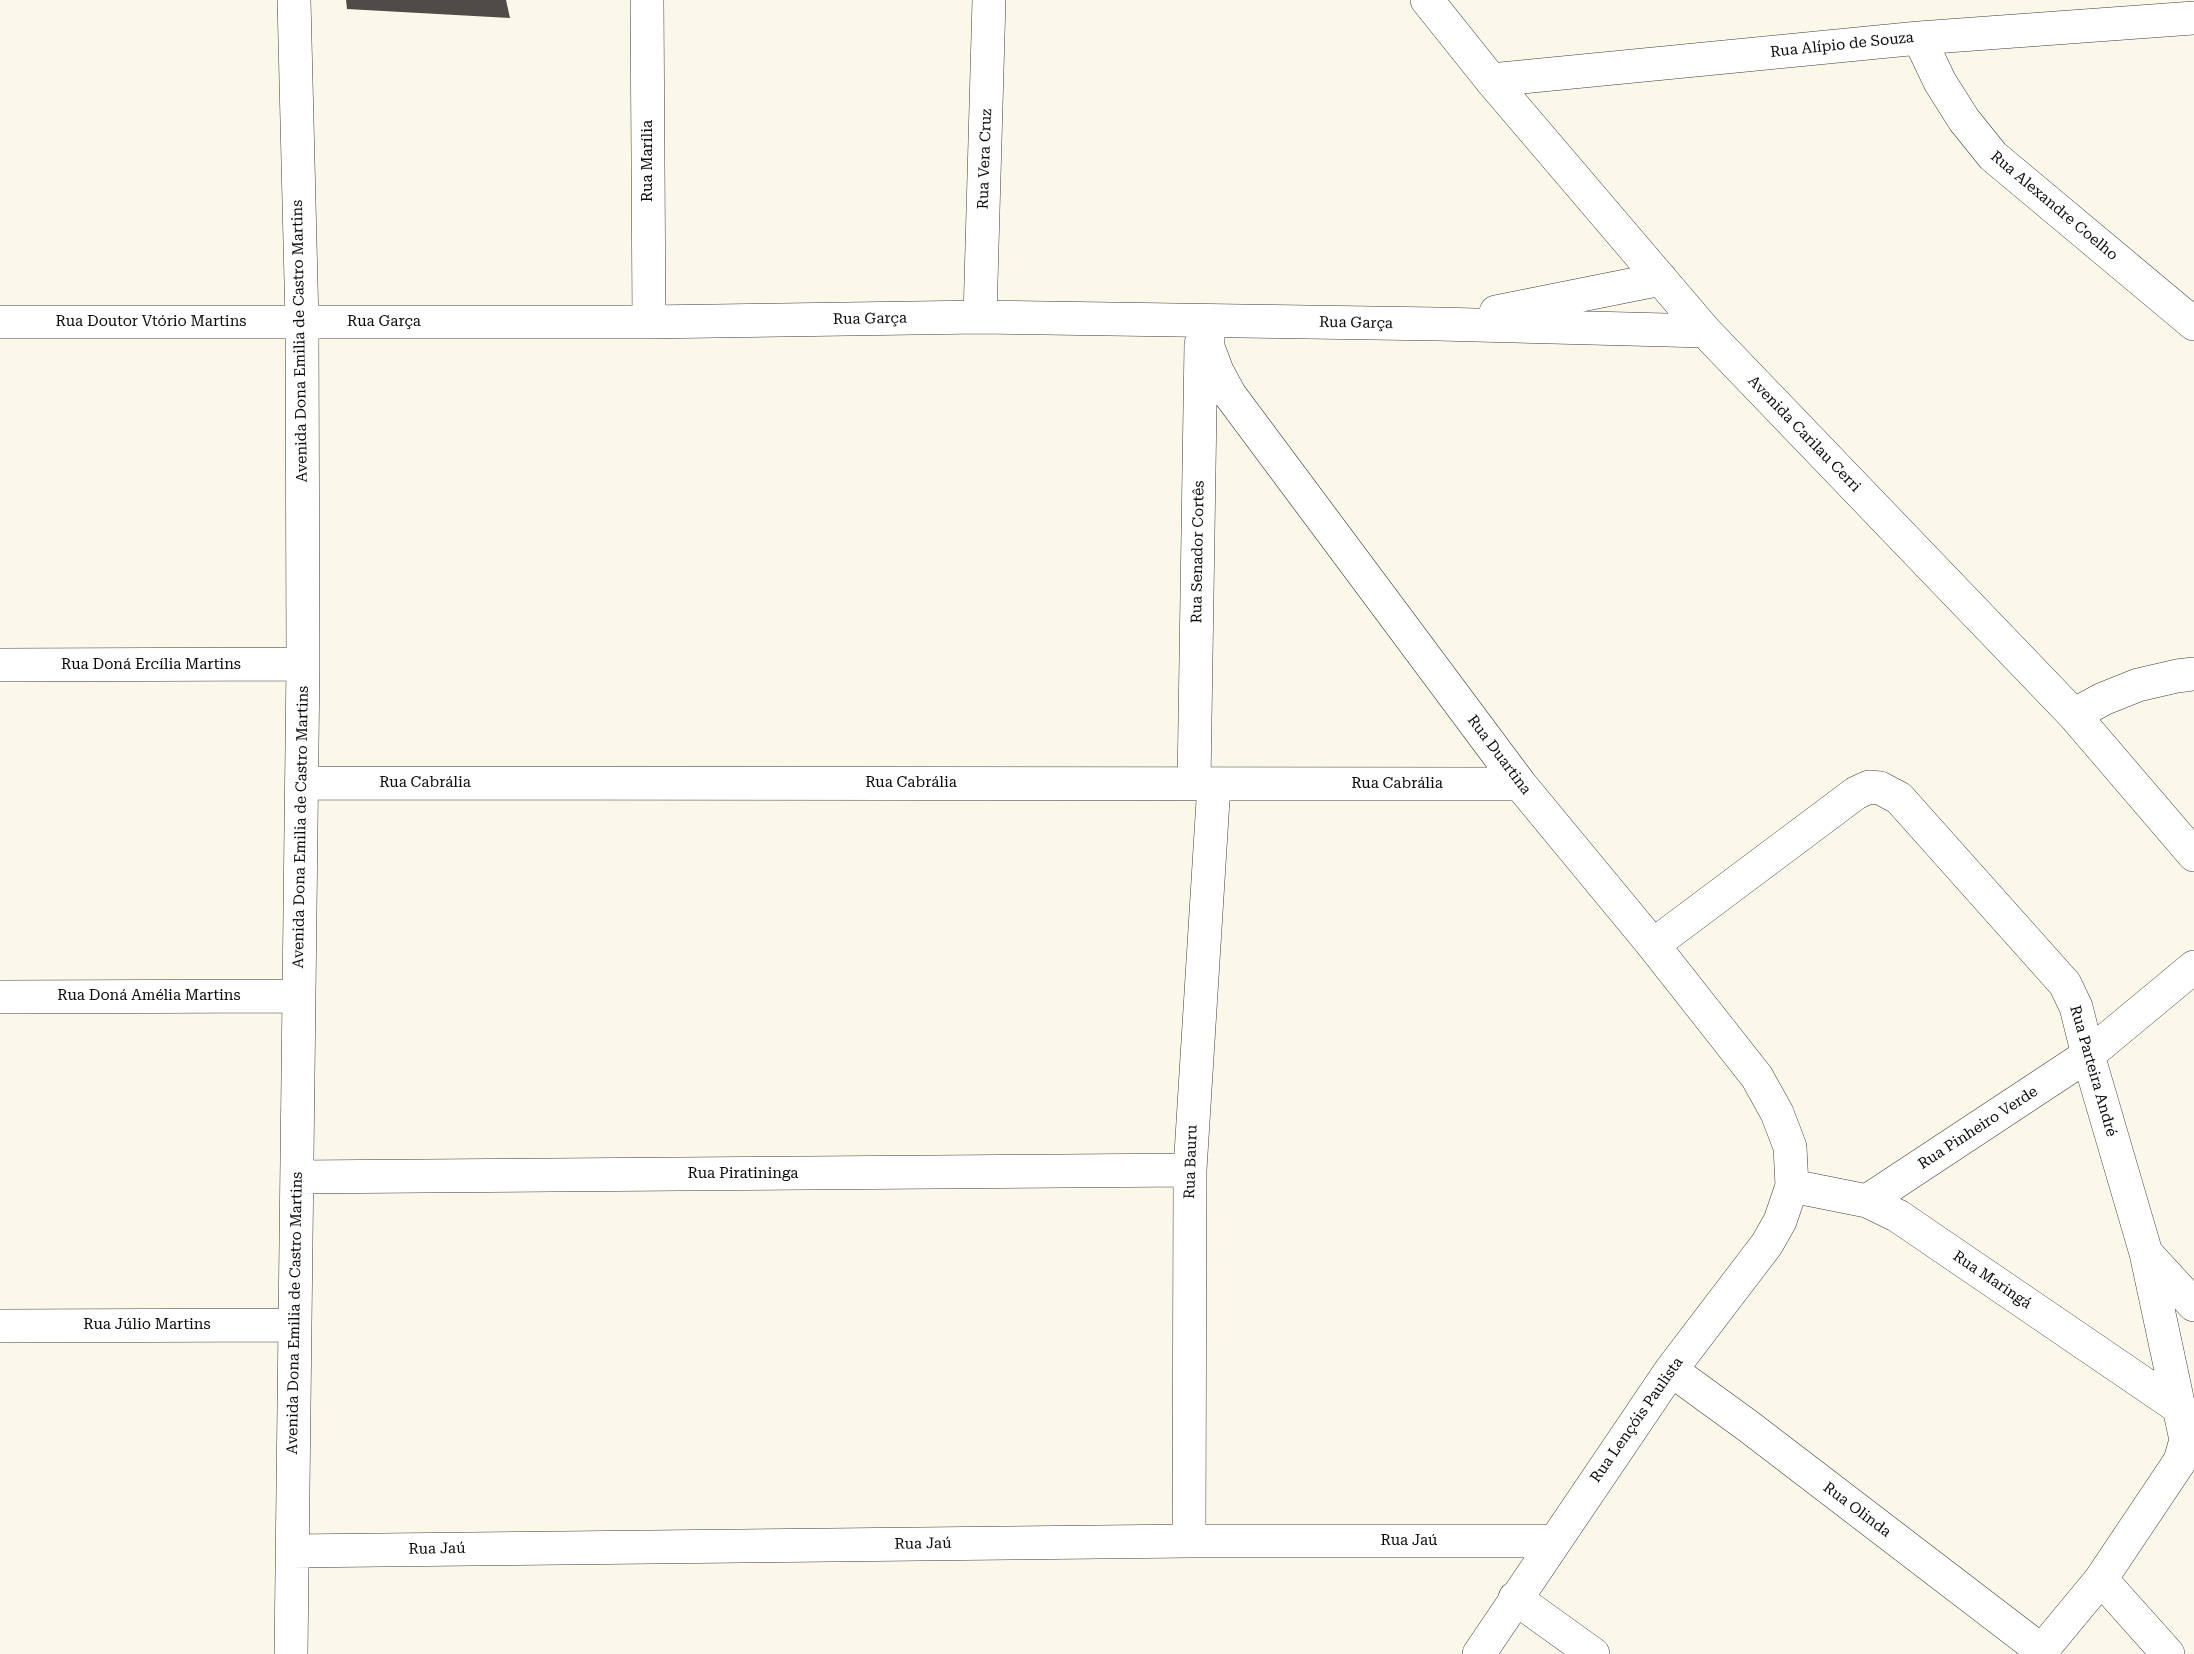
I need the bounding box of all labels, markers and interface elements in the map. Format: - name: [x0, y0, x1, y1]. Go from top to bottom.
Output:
- street label: Rua Alípio de Souza: [1769, 29, 1915, 61]
- street label: Rua Vera Cruz: [974, 108, 996, 210]
- street label: Rua Marília: [639, 120, 657, 202]
- street label: Rua Alexandre Coelho: [1987, 147, 2121, 265]
- street label: Avenida Dona Emilia de Castro Martins: [289, 200, 311, 482]
- street label: Rua Garça: [833, 309, 907, 329]
- street label: Rua Doutor Vtório Martins: [56, 313, 246, 331]
- street label: Rua Garça: [347, 313, 421, 331]
- street label: Rua Garça: [1319, 313, 1393, 333]
- street label: Avenida Carilau Cerri: [1744, 372, 1864, 496]
- street label: Rua Senador Cortês: [1188, 480, 1208, 624]
- street label: Rua Doná Ercília Martins: [61, 656, 241, 674]
- street label: Avenida Dona Emilia de Castro Martins: [290, 686, 312, 968]
- street label: Rua Duartina: [1463, 712, 1535, 798]
- street label: Rua Cabrália: [379, 774, 471, 792]
- street label: Rua Cabrália: [865, 774, 957, 792]
- street label: Rua Cabrália: [1351, 775, 1443, 793]
- street label: Rua Doná Amélia Martins: [57, 987, 241, 1005]
- street label: Rua Parteira André: [2066, 1003, 2120, 1139]
- street label: Rua Pinheiro Verde: [1915, 1083, 2041, 1173]
- street label: Rua Bauru: [1181, 1125, 1201, 1199]
- street label: Rua Piratininga: [688, 1165, 798, 1183]
- street label: Avenida Dona Emilia de Castro Martins: [284, 1172, 306, 1454]
- street label: Rua Maringá: [1949, 1247, 2035, 1313]
- street label: Rua Júlio Martins: [83, 1316, 211, 1334]
- street label: Rua Lençóis Paulista: [1587, 1354, 1687, 1486]
- street label: Rua Olinda: [1820, 1479, 1894, 1541]
- street label: Rua Jaú: [1381, 1532, 1437, 1550]
- street label: Rua Jaú: [894, 1535, 952, 1553]
- street label: Rua Jaú: [408, 1540, 466, 1558]

